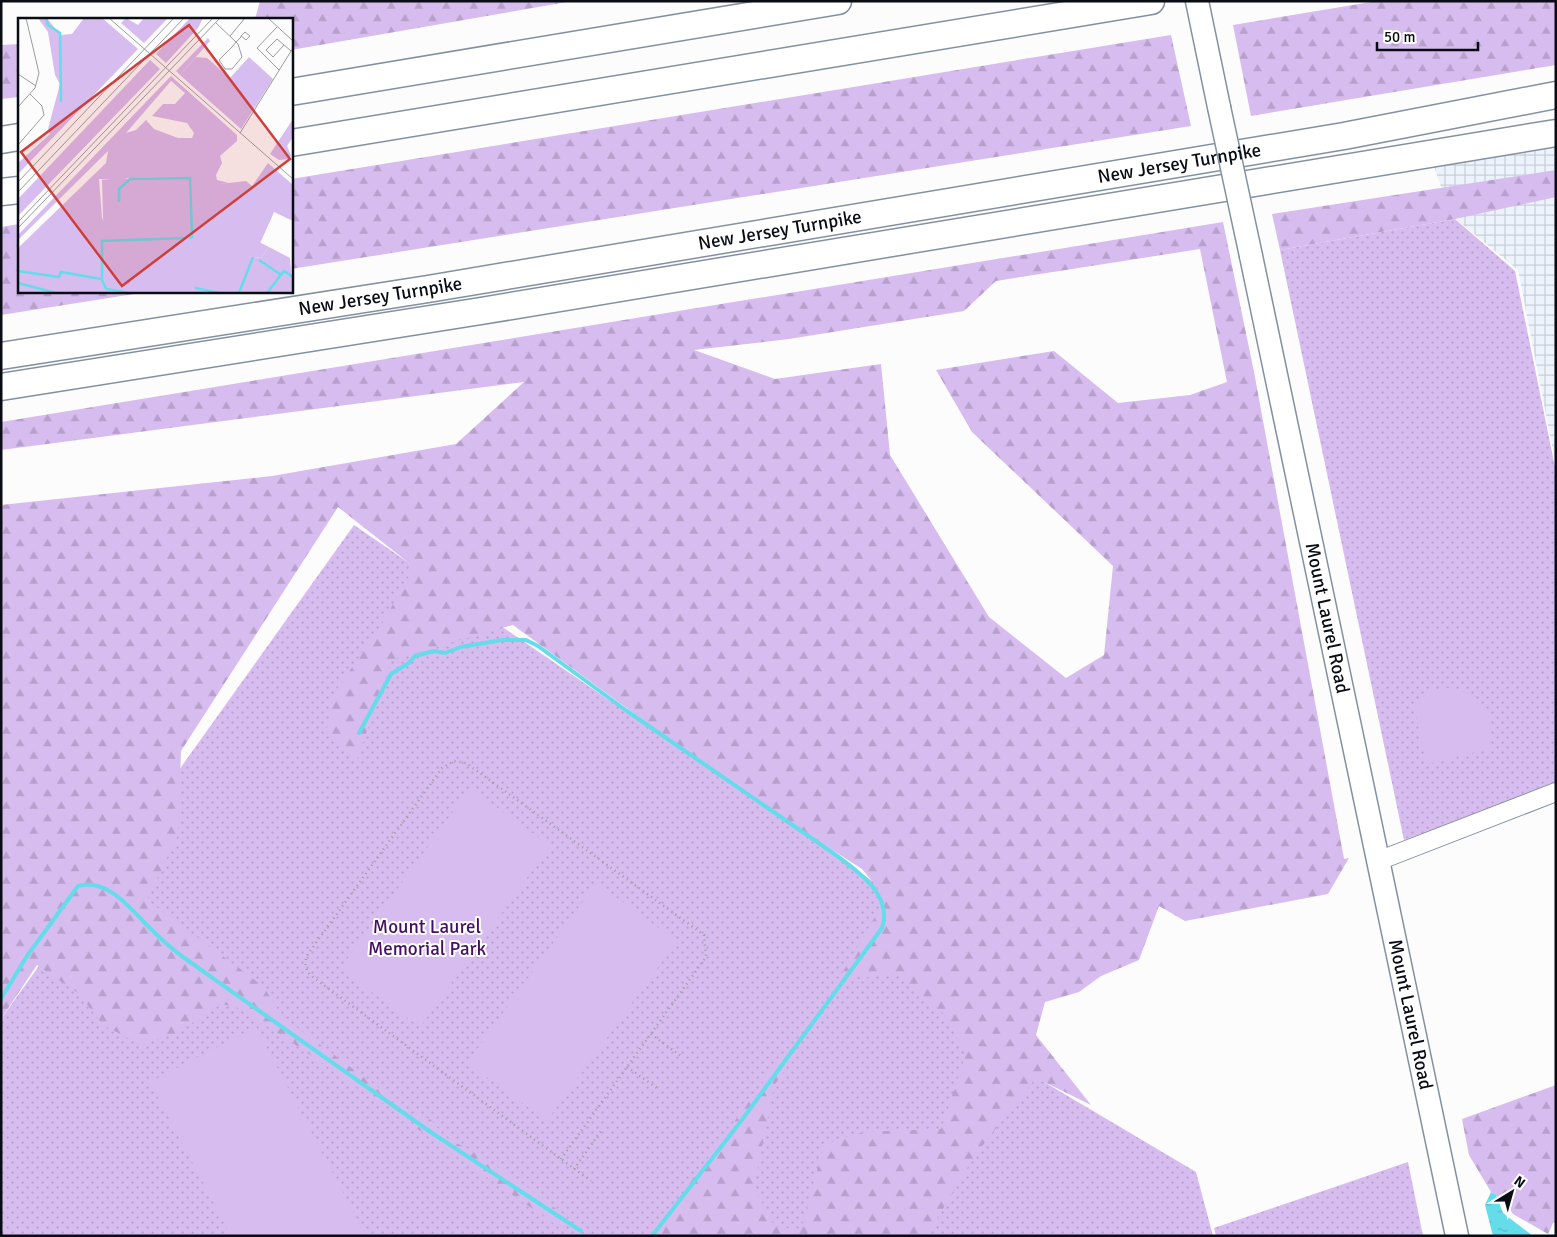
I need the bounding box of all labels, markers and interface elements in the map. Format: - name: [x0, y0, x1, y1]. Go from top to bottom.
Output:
- inset map: [18, 18, 292, 292]
- scale bar: [1377, 20, 1478, 52]
- text: 50 m: [1384, 28, 1415, 46]
- street label: New Jersey Turnpike: [1096, 138, 1263, 189]
- street label: New Jersey Turnpike: [696, 205, 863, 256]
- street label: New Jersey Turnpike: [297, 271, 464, 321]
- street label: Mount Laurel Road: [1300, 541, 1355, 696]
- park label: Mount Laurel Memorial Park: [368, 915, 487, 961]
- street label: Mount Laurel Road: [1383, 937, 1438, 1092]
- north arrow: [1487, 1167, 1537, 1217]
- text: N: [1511, 1172, 1529, 1192]

